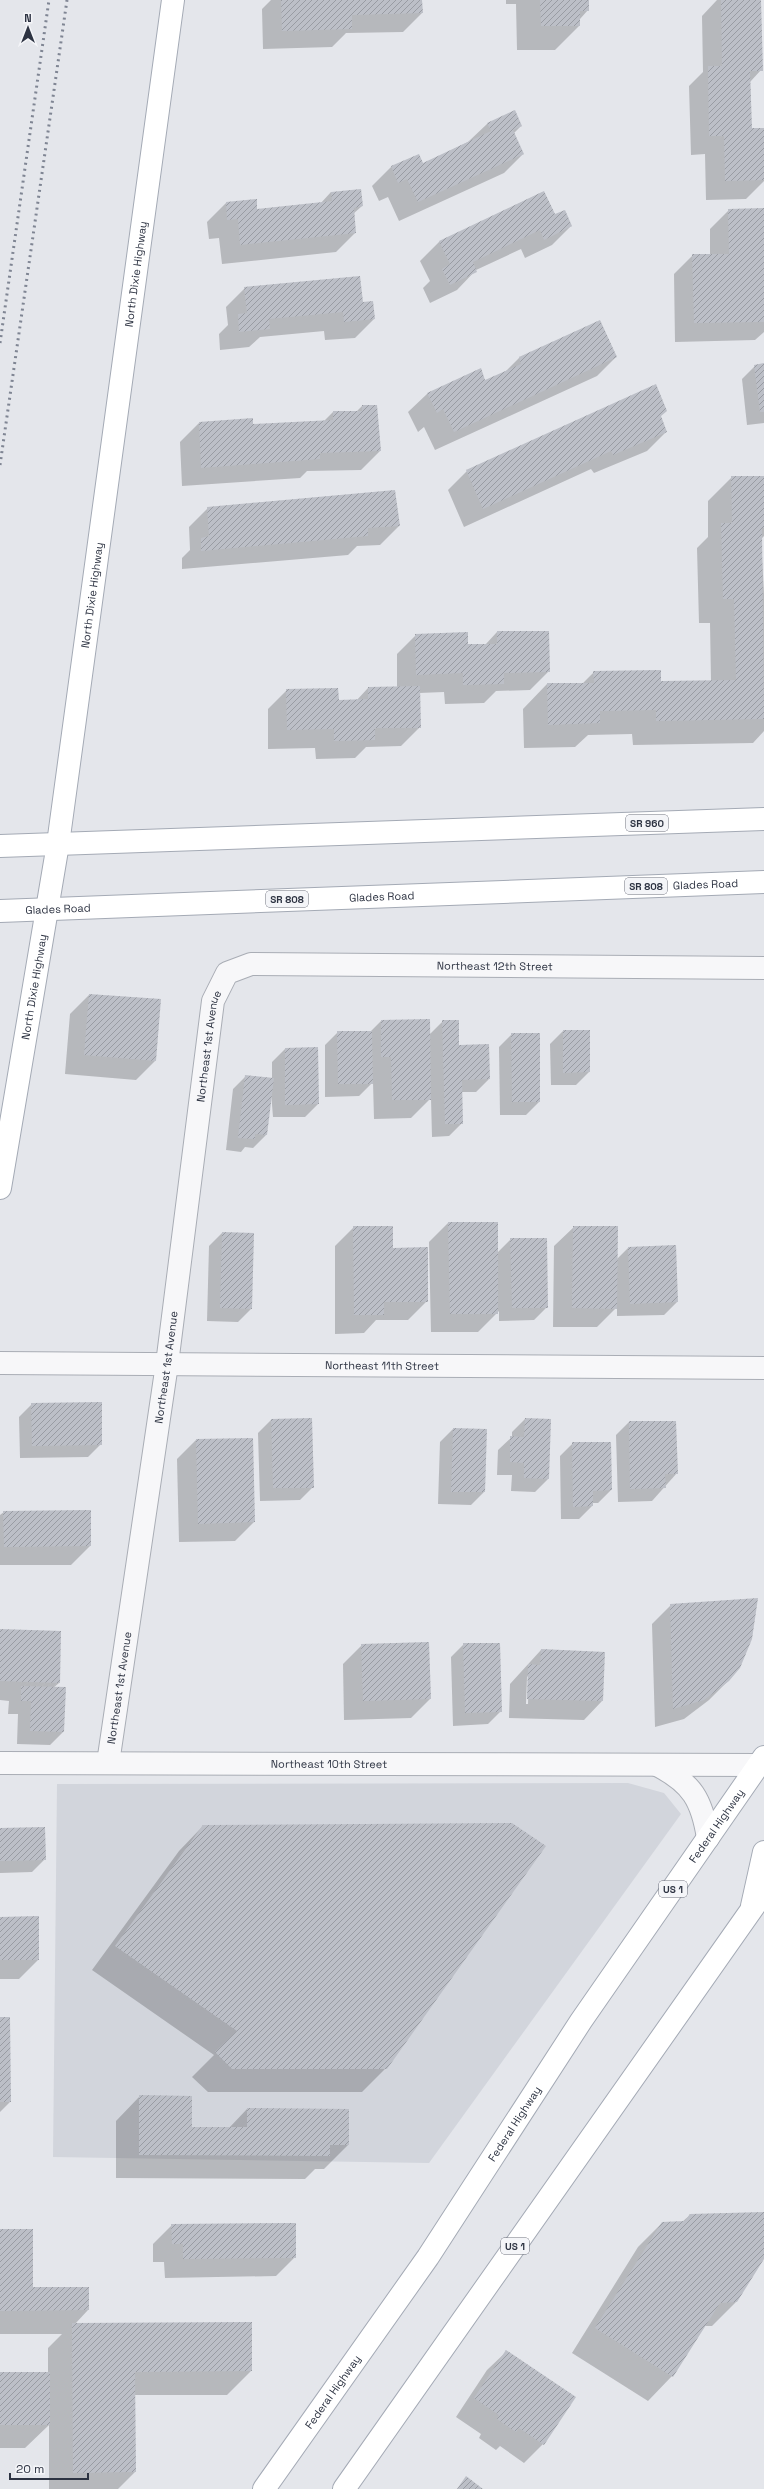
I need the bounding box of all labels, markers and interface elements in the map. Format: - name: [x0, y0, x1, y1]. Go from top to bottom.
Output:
- north arrow: [8, 8, 48, 48]
- text: N: [24, 11, 32, 25]
- street label: North Dixie Highway: [122, 220, 150, 328]
- street label: North Dixie Highway: [78, 541, 106, 649]
- road number: SR 960: [626, 815, 668, 831]
- street label: Glades Road: [673, 876, 738, 892]
- road number: SR 808: [625, 878, 667, 894]
- street label: Glades Road: [349, 888, 415, 905]
- road number: SR 808: [266, 891, 308, 907]
- street label: Glades Road: [25, 901, 91, 917]
- street label: North Dixie Highway: [18, 933, 50, 1041]
- street label: Northeast 12th Street: [437, 958, 553, 973]
- street label: Northeast 1st Avenue: [193, 988, 224, 1103]
- street label: Northeast 1st Avenue: [151, 1310, 181, 1424]
- street label: Northeast 11th Street: [325, 1358, 439, 1373]
- street label: Northeast 1st Avenue: [104, 1631, 134, 1745]
- street label: Northeast 10th Street: [271, 1757, 387, 1771]
- street label: Federal Highway: [686, 1786, 747, 1866]
- road number: US 1: [659, 1881, 687, 1897]
- street label: Federal Highway: [485, 2083, 544, 2164]
- road number: US 1: [501, 2238, 529, 2254]
- street label: Federal Highway: [302, 2352, 364, 2431]
- scale bar: [10, 2455, 88, 2481]
- text: 20 m: [16, 2461, 44, 2477]

